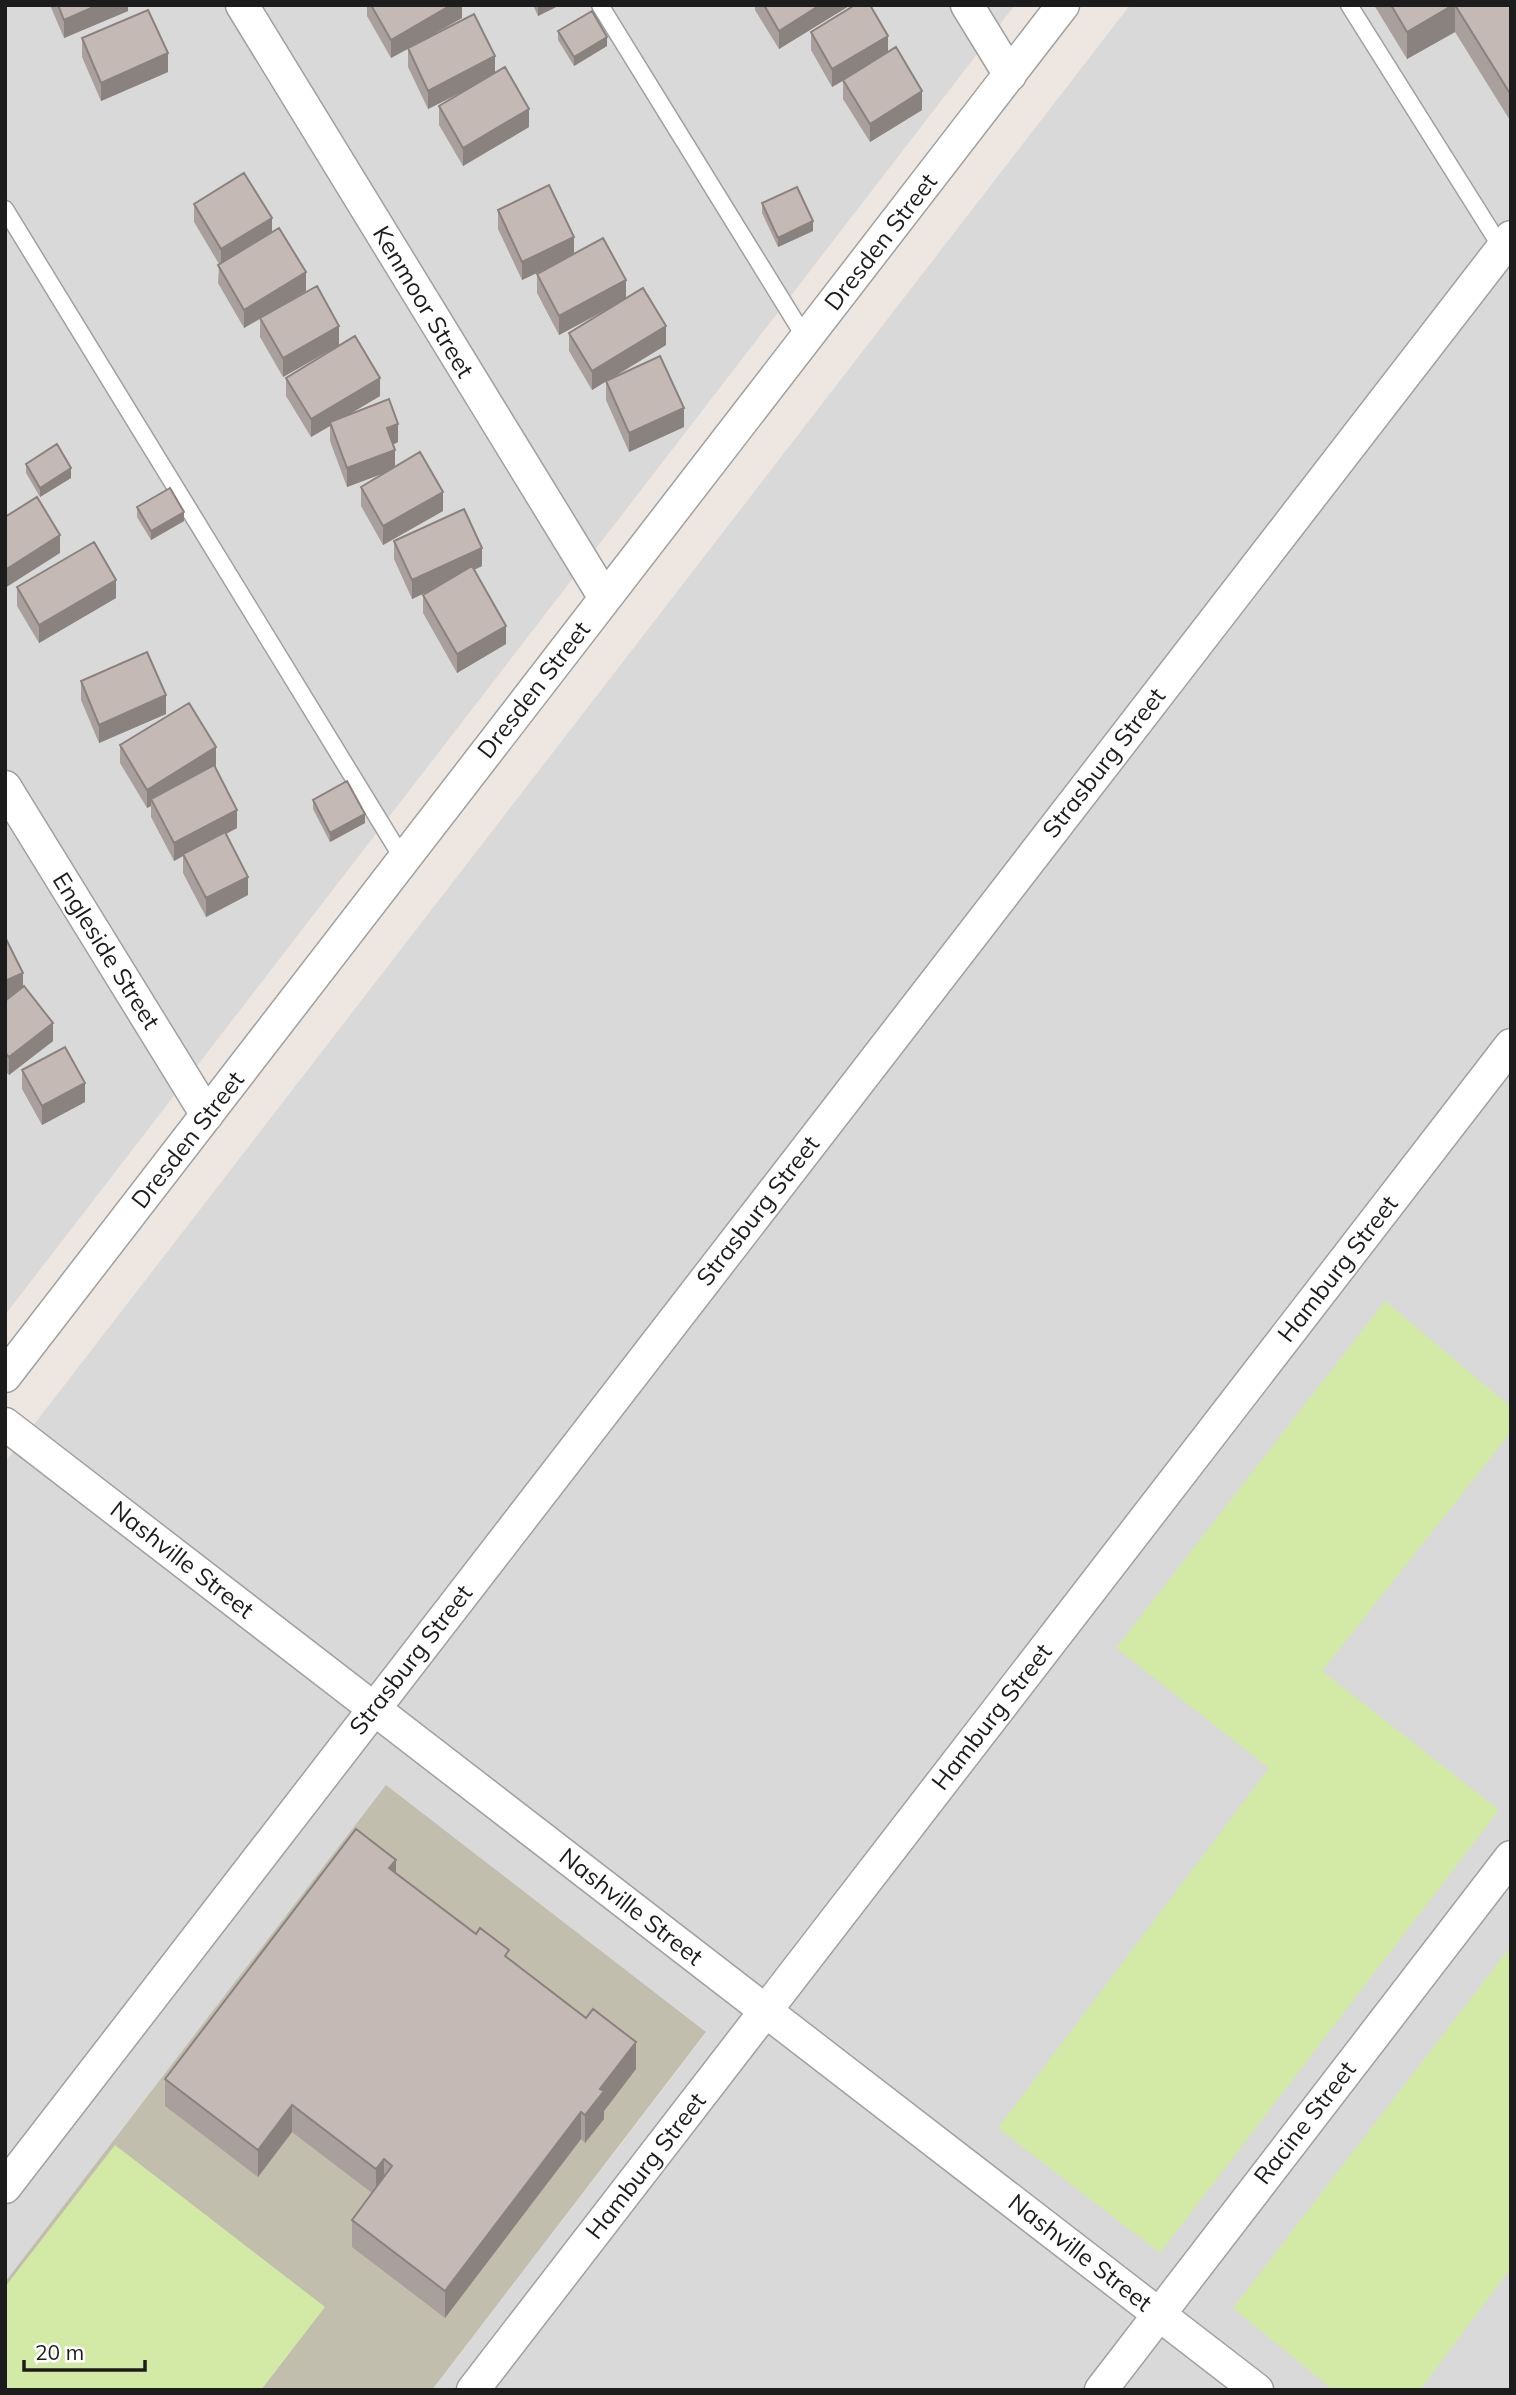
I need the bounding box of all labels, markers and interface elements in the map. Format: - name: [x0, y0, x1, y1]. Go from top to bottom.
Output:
- street label: Dresden Street: [817, 167, 943, 316]
- street label: Kenmoor Street: [367, 220, 481, 383]
- street label: Dresden Street: [470, 615, 596, 764]
- street label: Strasburg Street: [1035, 681, 1171, 843]
- street label: Engleside Street: [47, 867, 167, 1034]
- street label: Dresden Street: [124, 1065, 250, 1214]
- street label: Strasburg Street: [689, 1129, 825, 1291]
- street label: Hamburg Street: [1271, 1189, 1404, 1348]
- street label: Nashville Street: [105, 1494, 260, 1625]
- street label: Strasburg Street: [342, 1578, 478, 1740]
- street label: Hamburg Street: [925, 1637, 1058, 1796]
- street label: Nashville Street: [554, 1841, 709, 1972]
- street label: Racine Street: [1247, 2055, 1362, 2190]
- street label: Hamburg Street: [579, 2086, 712, 2245]
- street label: Nashville Street: [1003, 2187, 1158, 2318]
- scale bar: [24, 2328, 145, 2372]
- text: 20 m: [35, 2339, 84, 2365]

